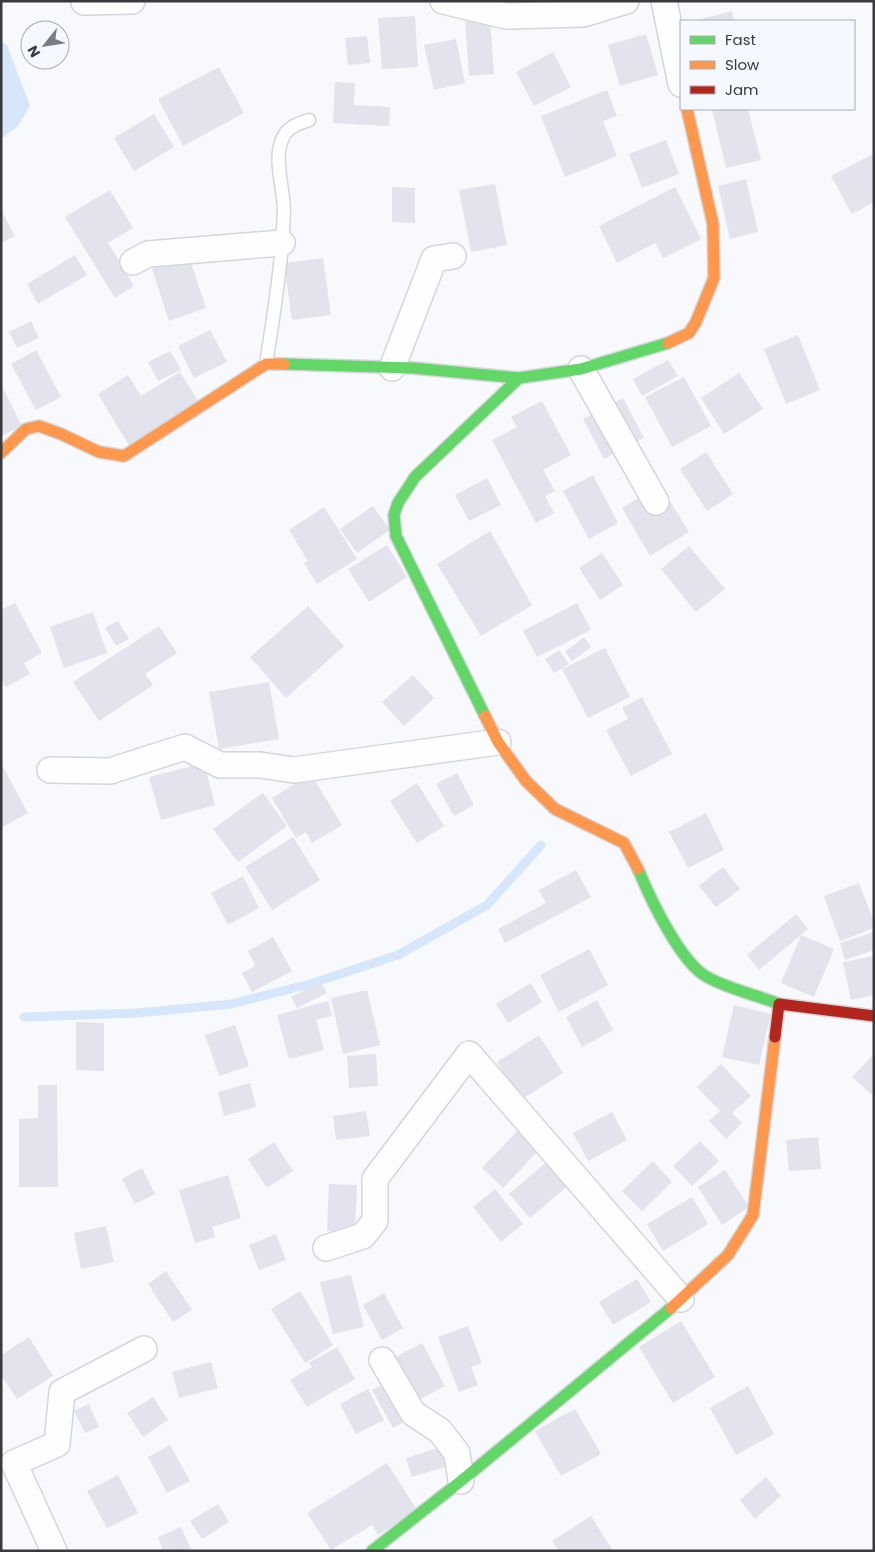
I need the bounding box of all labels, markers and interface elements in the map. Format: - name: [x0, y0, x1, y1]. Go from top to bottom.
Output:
- north arrow: [20, 20, 70, 70]
- legend: [680, 20, 855, 110]
- text: Fast: [725, 29, 756, 50]
- text: N: [22, 42, 45, 61]
- text: Slow: [725, 54, 760, 75]
- text: Jam: [725, 79, 759, 100]

